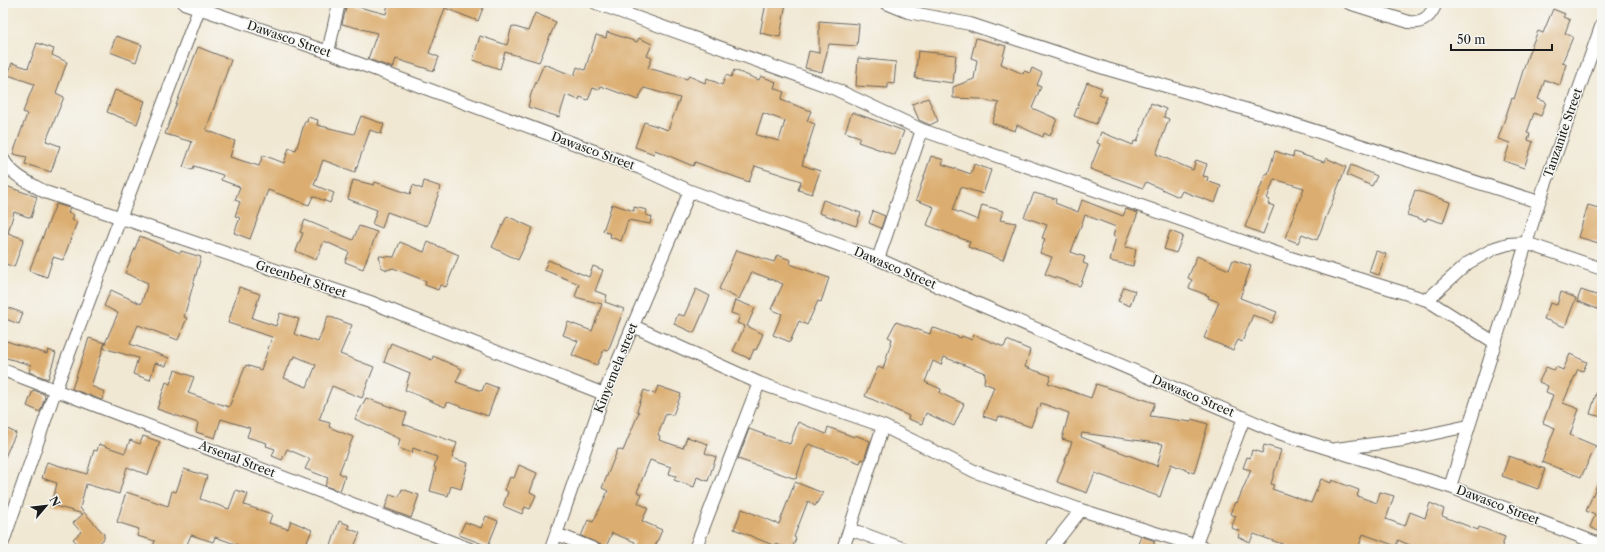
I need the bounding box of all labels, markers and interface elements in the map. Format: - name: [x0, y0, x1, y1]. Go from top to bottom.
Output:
- street label: Dawasco Street: [245, 17, 334, 60]
- scale bar: [1451, 26, 1552, 52]
- text: 50 m: [1457, 32, 1486, 47]
- street label: Tanzanite Street: [1540, 85, 1585, 180]
- street label: Dawasco Street: [549, 128, 638, 173]
- street label: Dawasco Street: [852, 243, 939, 292]
- street label: Greenbelt Street: [254, 257, 349, 300]
- street label: Kinyemela street: [591, 320, 641, 415]
- street label: Dawasco Street: [1150, 371, 1237, 420]
- street label: Arsenal Street: [196, 437, 278, 480]
- street label: Dawasco Street: [1455, 482, 1543, 528]
- north arrow: [26, 486, 66, 526]
- text: N: [46, 494, 63, 509]

